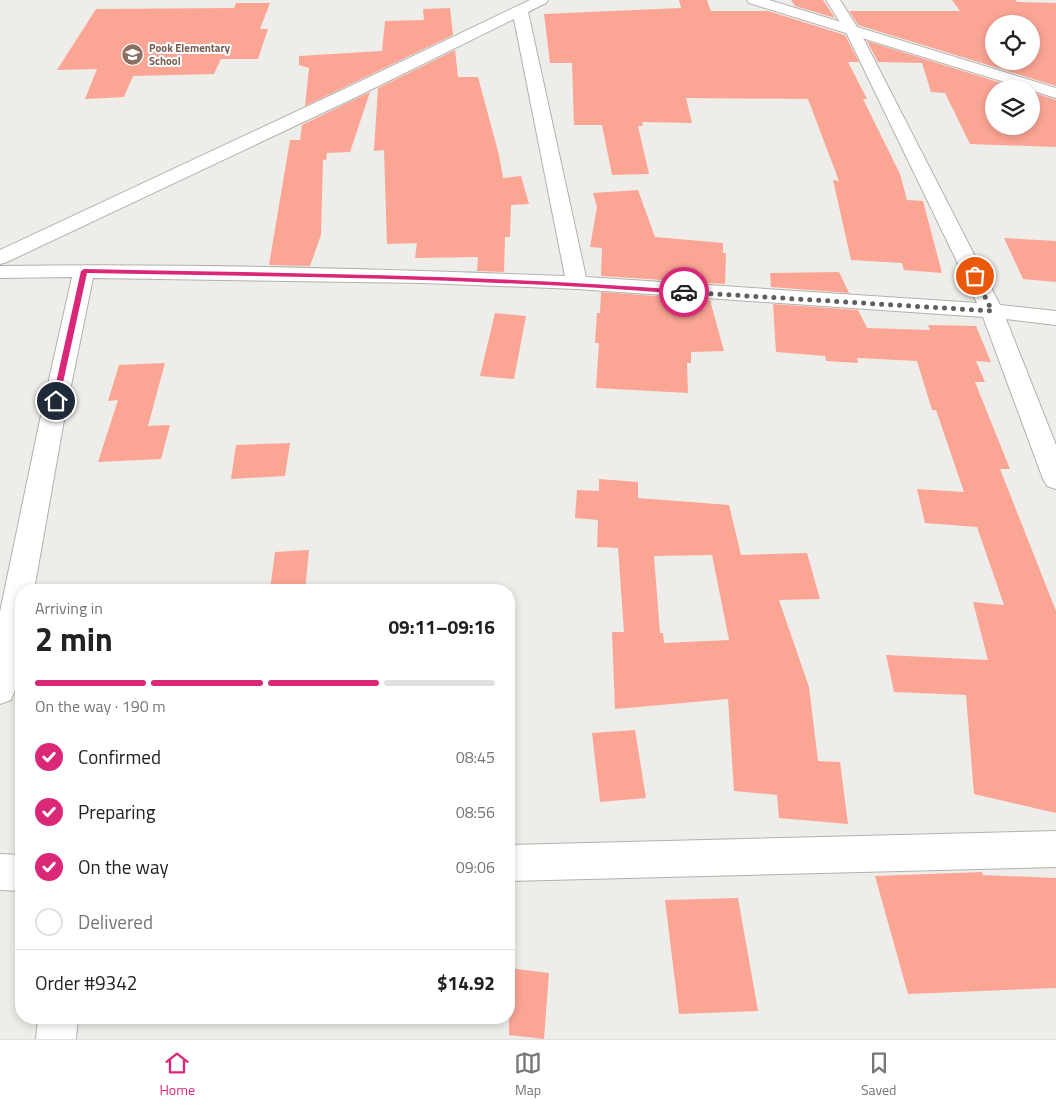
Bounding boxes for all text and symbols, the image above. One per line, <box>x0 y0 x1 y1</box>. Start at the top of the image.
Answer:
map controls <box>985 15 1040 135</box>
button: locate <box>985 15 1040 70</box>
place label: Pook Elementary School <box>149 40 231 69</box>
school or university icon: Pook Elementary School <box>121 42 145 66</box>
button: layers <box>985 80 1040 135</box>
pin <box>954 255 996 297</box>
icon: bag <box>961 262 989 290</box>
courier <box>659 267 709 317</box>
icon: car <box>670 278 698 306</box>
pin <box>35 380 77 422</box>
icon: home <box>42 387 70 415</box>
text: Arriving in <box>35 596 103 620</box>
text: 09:11–09:16 <box>388 612 495 641</box>
text: 2 min <box>35 615 113 663</box>
text: On the way · 190 m <box>35 694 166 718</box>
text: Confirmed <box>78 742 161 771</box>
icon: check <box>35 743 63 771</box>
text: 08:45 <box>456 745 495 769</box>
text: Preparing <box>78 797 155 826</box>
icon: check <box>35 798 63 826</box>
text: 08:56 <box>456 800 495 824</box>
text: On the way <box>78 852 169 881</box>
icon: check <box>35 853 63 881</box>
text: 09:06 <box>456 855 495 879</box>
text: Delivered <box>78 907 153 936</box>
text: Order #9342 <box>35 968 137 997</box>
text: $14.92 <box>437 968 495 997</box>
tab: Home <box>159 1049 195 1100</box>
tab: Map <box>514 1049 542 1100</box>
tab: Saved <box>861 1049 897 1100</box>

